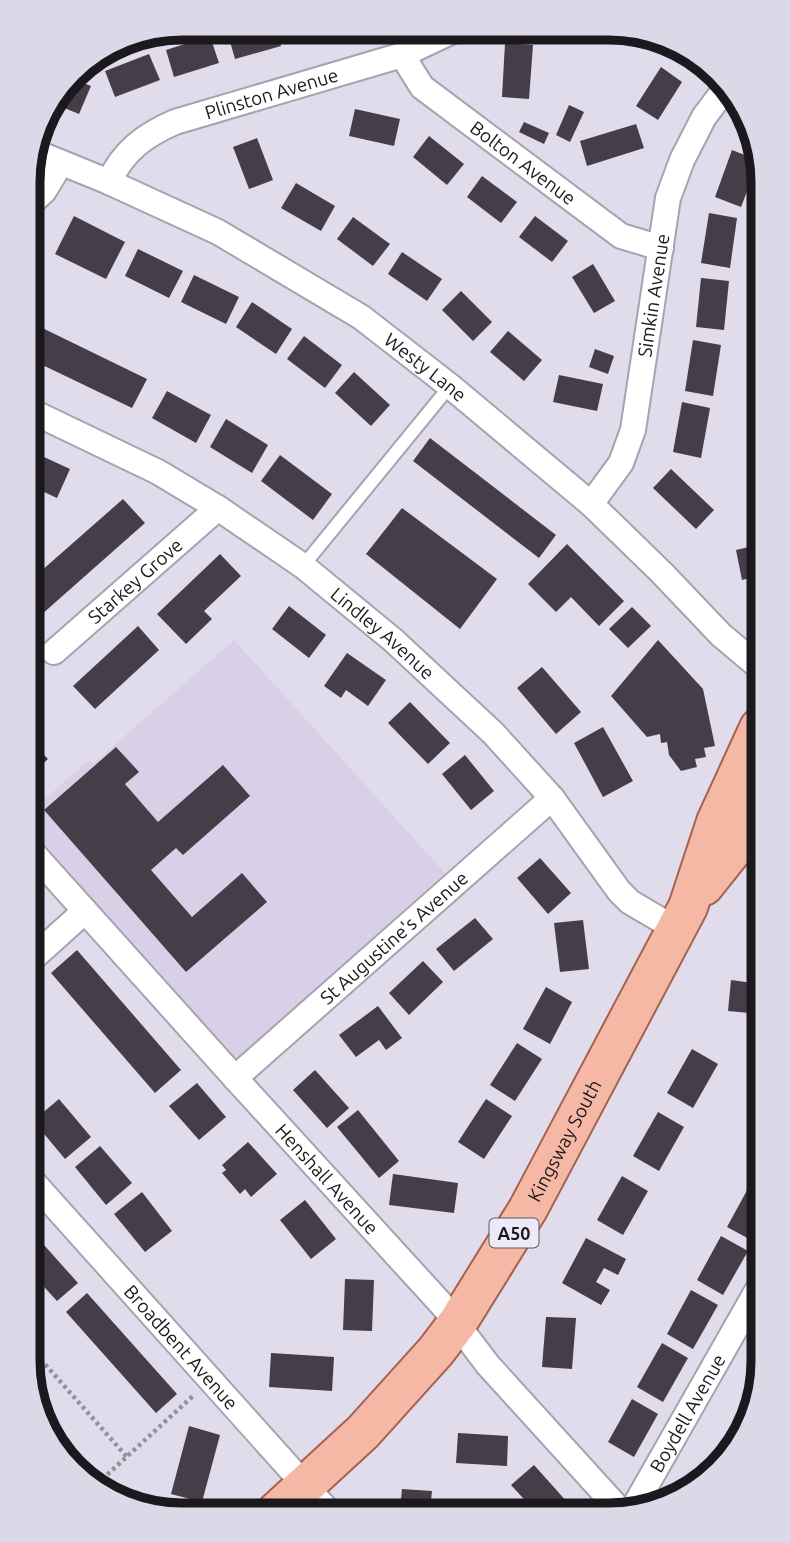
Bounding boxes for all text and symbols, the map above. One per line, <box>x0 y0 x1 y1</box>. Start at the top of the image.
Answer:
street label: Plinston Avenue <box>202 63 341 124</box>
street label: Bolton Avenue <box>466 116 580 209</box>
street label: Simkin Avenue <box>633 232 673 359</box>
street label: Westy Lane <box>380 328 471 406</box>
street label: Starkey Grove <box>83 533 187 628</box>
street label: Lindley Avenue <box>327 583 439 684</box>
street label: St Augustine's Avenue <box>316 867 472 1009</box>
street label: Kingsway South <box>523 1076 606 1205</box>
street label: Henshall Avenue <box>271 1119 383 1239</box>
road number: A50 <box>490 1218 538 1248</box>
street label: Broadbent Avenue <box>120 1280 243 1414</box>
street label: Boydell Avenue <box>645 1350 730 1476</box>

